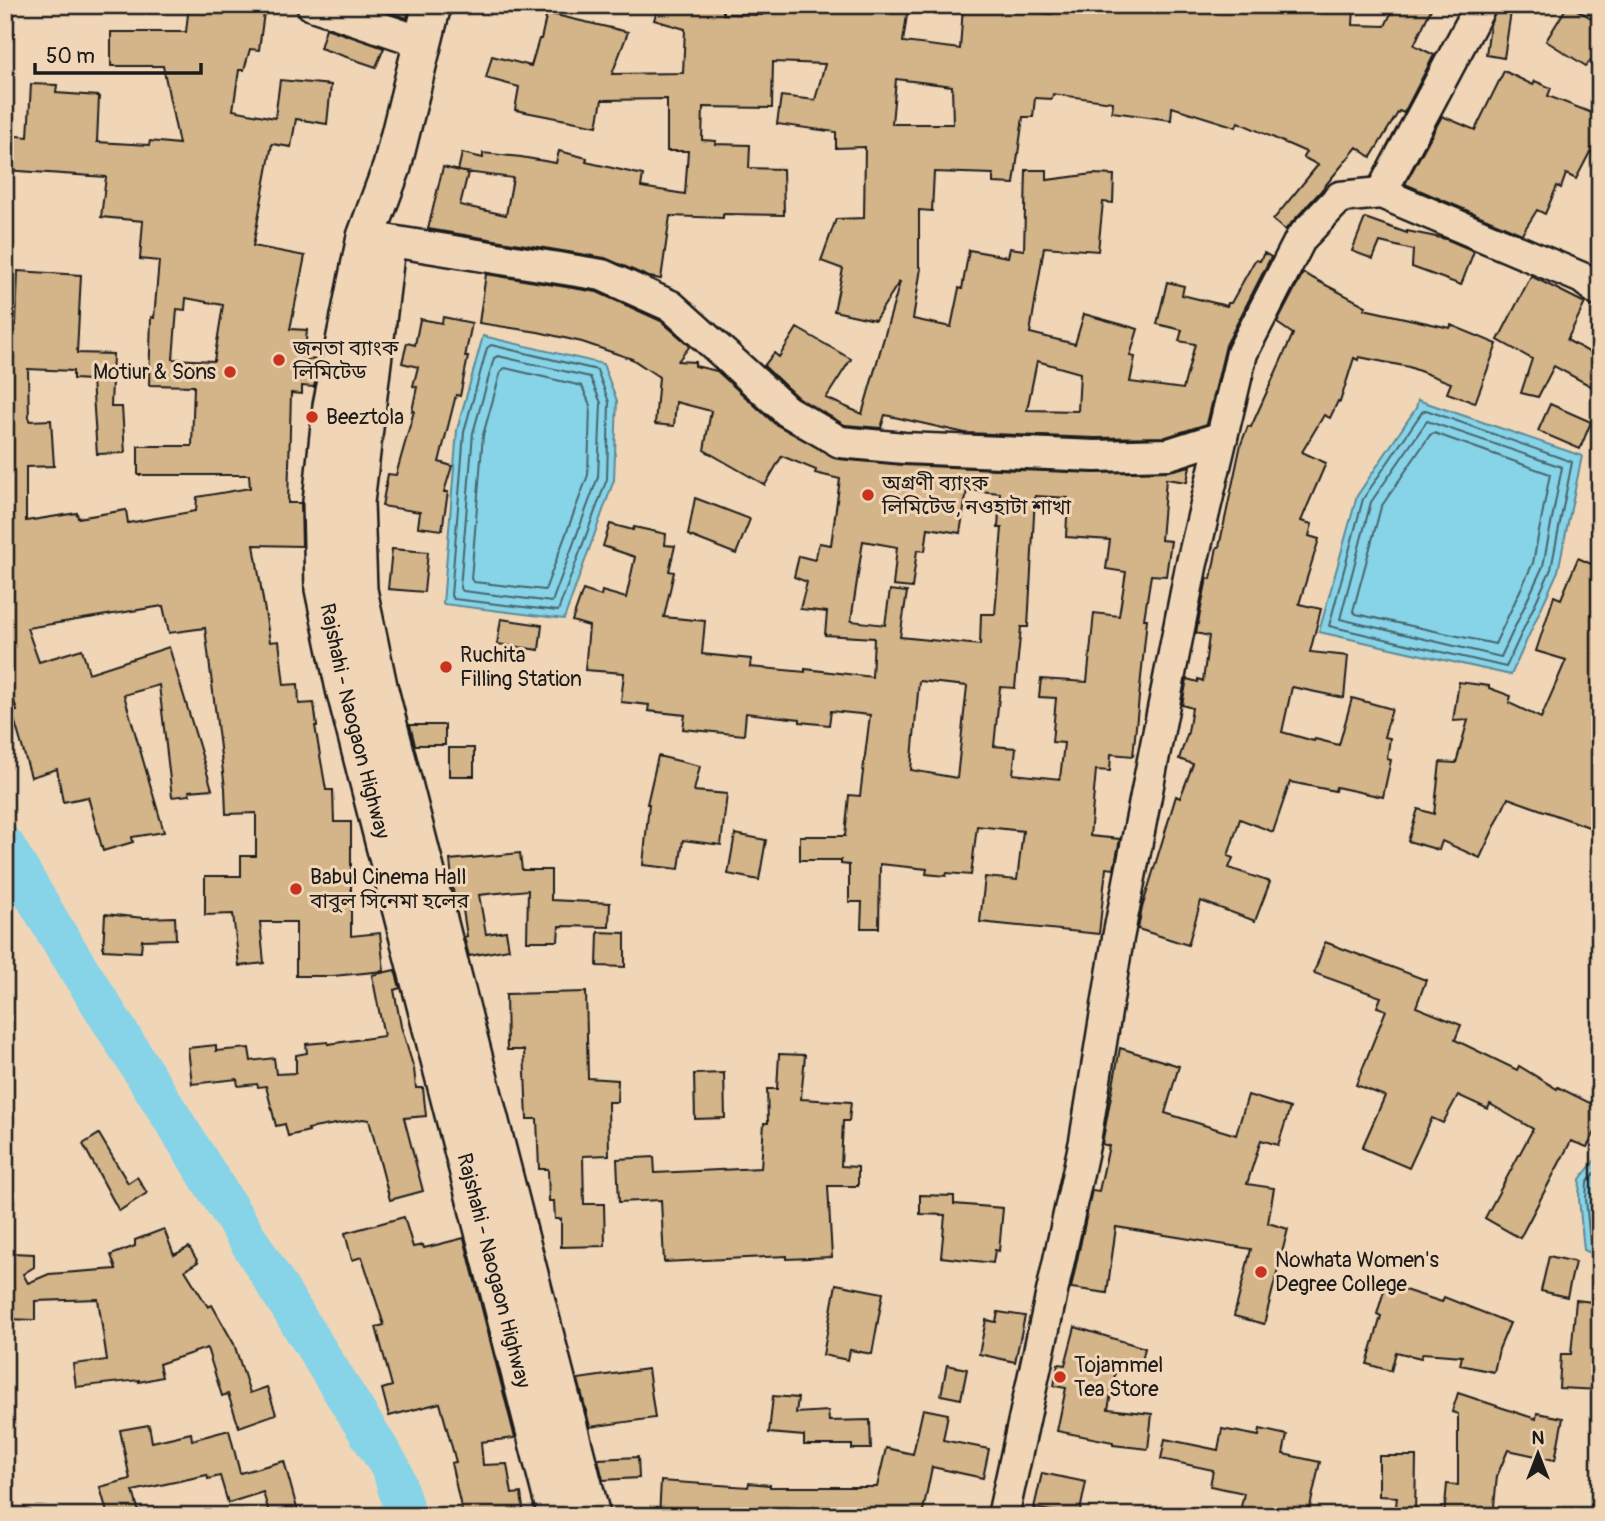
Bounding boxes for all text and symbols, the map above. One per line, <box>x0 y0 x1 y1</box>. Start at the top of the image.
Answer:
scale bar <box>35 32 201 76</box>
text: 50 m <box>46 43 95 70</box>
place label: জনতা ব্যাংক লিমিটেড <box>292 335 400 386</box>
marker: জনতা ব্যাংক লিমিটেড <box>271 352 287 368</box>
place label: Motiur & Sons <box>93 359 217 386</box>
marker: Motiur & Sons <box>222 364 238 380</box>
place label: Beeztola <box>326 404 404 431</box>
marker: Beeztola <box>304 409 320 425</box>
place label: অগ্রণী ব্যাংক লিমিটেড, নওহাটা শাখা <box>881 470 1072 521</box>
marker: অগ্রণী ব্যাংক লিমিটেড, নওহাটা শাখা <box>860 487 876 503</box>
street label: Rajshahi - Naogaon Highway <box>314 601 396 842</box>
place label: Ruchita Filling Station <box>460 642 582 693</box>
marker: Ruchita Filling Station <box>438 659 454 675</box>
place label: Babul Cinema Hall বাবুল সিনেমা হলের <box>309 864 470 915</box>
marker: Babul Cinema Hall বাবুল সিনেমা হলের <box>288 881 304 897</box>
street label: Rajshahi - Naogaon Highway <box>451 1150 537 1391</box>
place label: Nowhata Women's Degree College <box>1275 1247 1439 1298</box>
marker: Nowhata Women's Degree College <box>1253 1264 1269 1280</box>
place label: Tojammel Tea Store <box>1074 1352 1163 1403</box>
marker: Tojammel Tea Store <box>1052 1369 1068 1385</box>
north arrow <box>1504 1420 1574 1490</box>
text: N <box>1532 1426 1545 1450</box>

